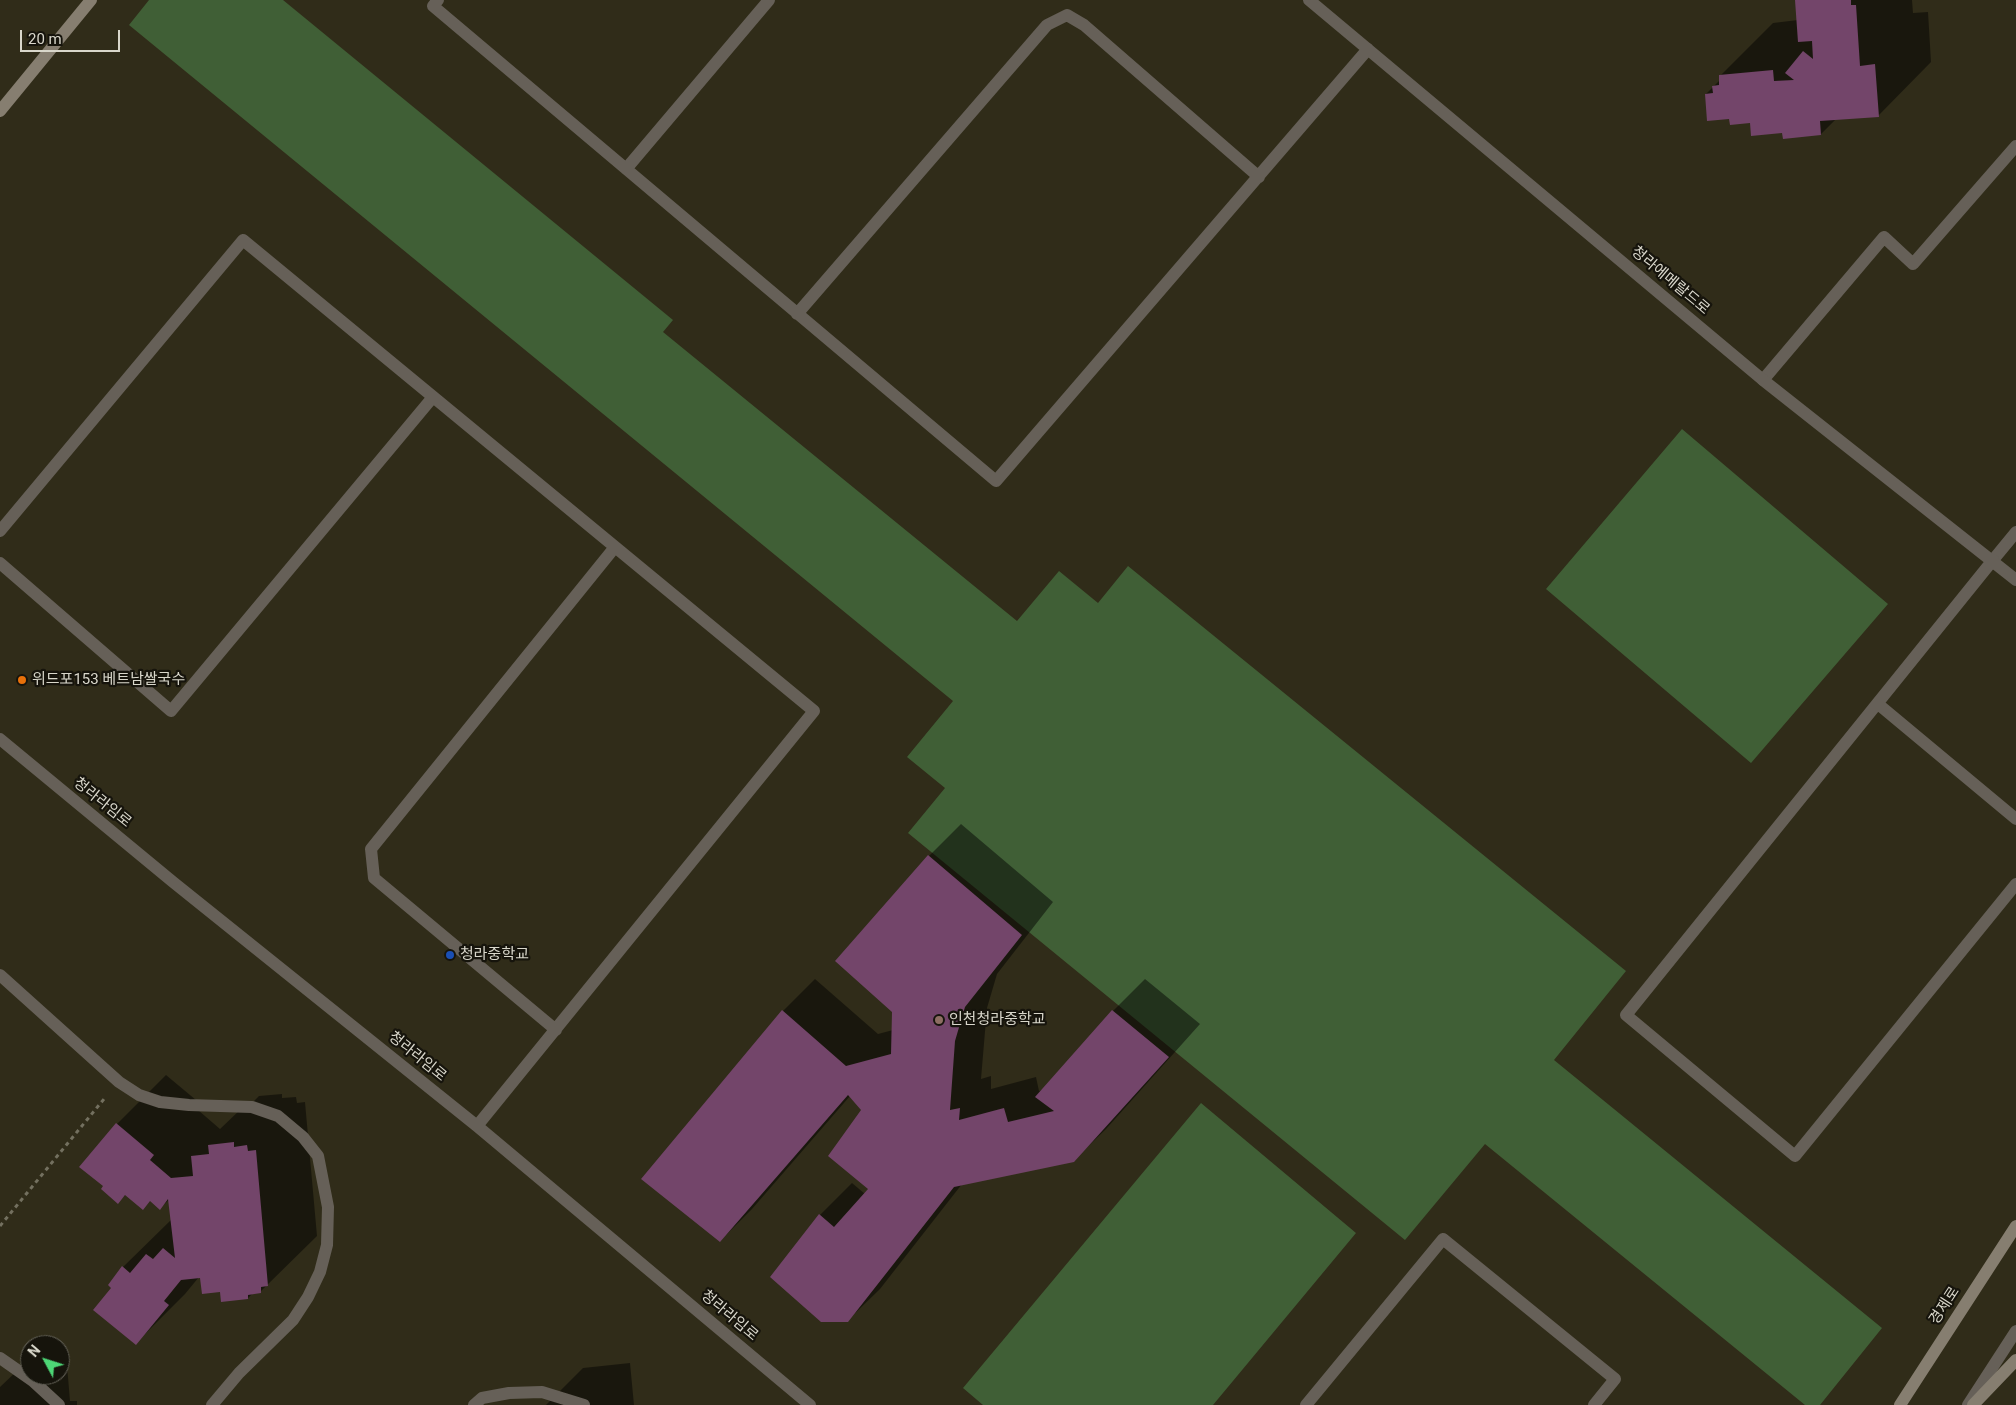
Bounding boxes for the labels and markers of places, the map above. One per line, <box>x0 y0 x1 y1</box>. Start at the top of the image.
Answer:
place label: 위드포153 베트남쌀국수 <box>32 671 185 689</box>
marker: 위드포153 베트남쌀국수 <box>16 674 28 686</box>
place label: 청라중학교 <box>460 946 529 964</box>
marker: 청라중학교 <box>444 949 456 961</box>
place label: 인천청라중학교 <box>949 1011 1046 1029</box>
marker: 인천청라중학교 <box>933 1014 945 1026</box>

